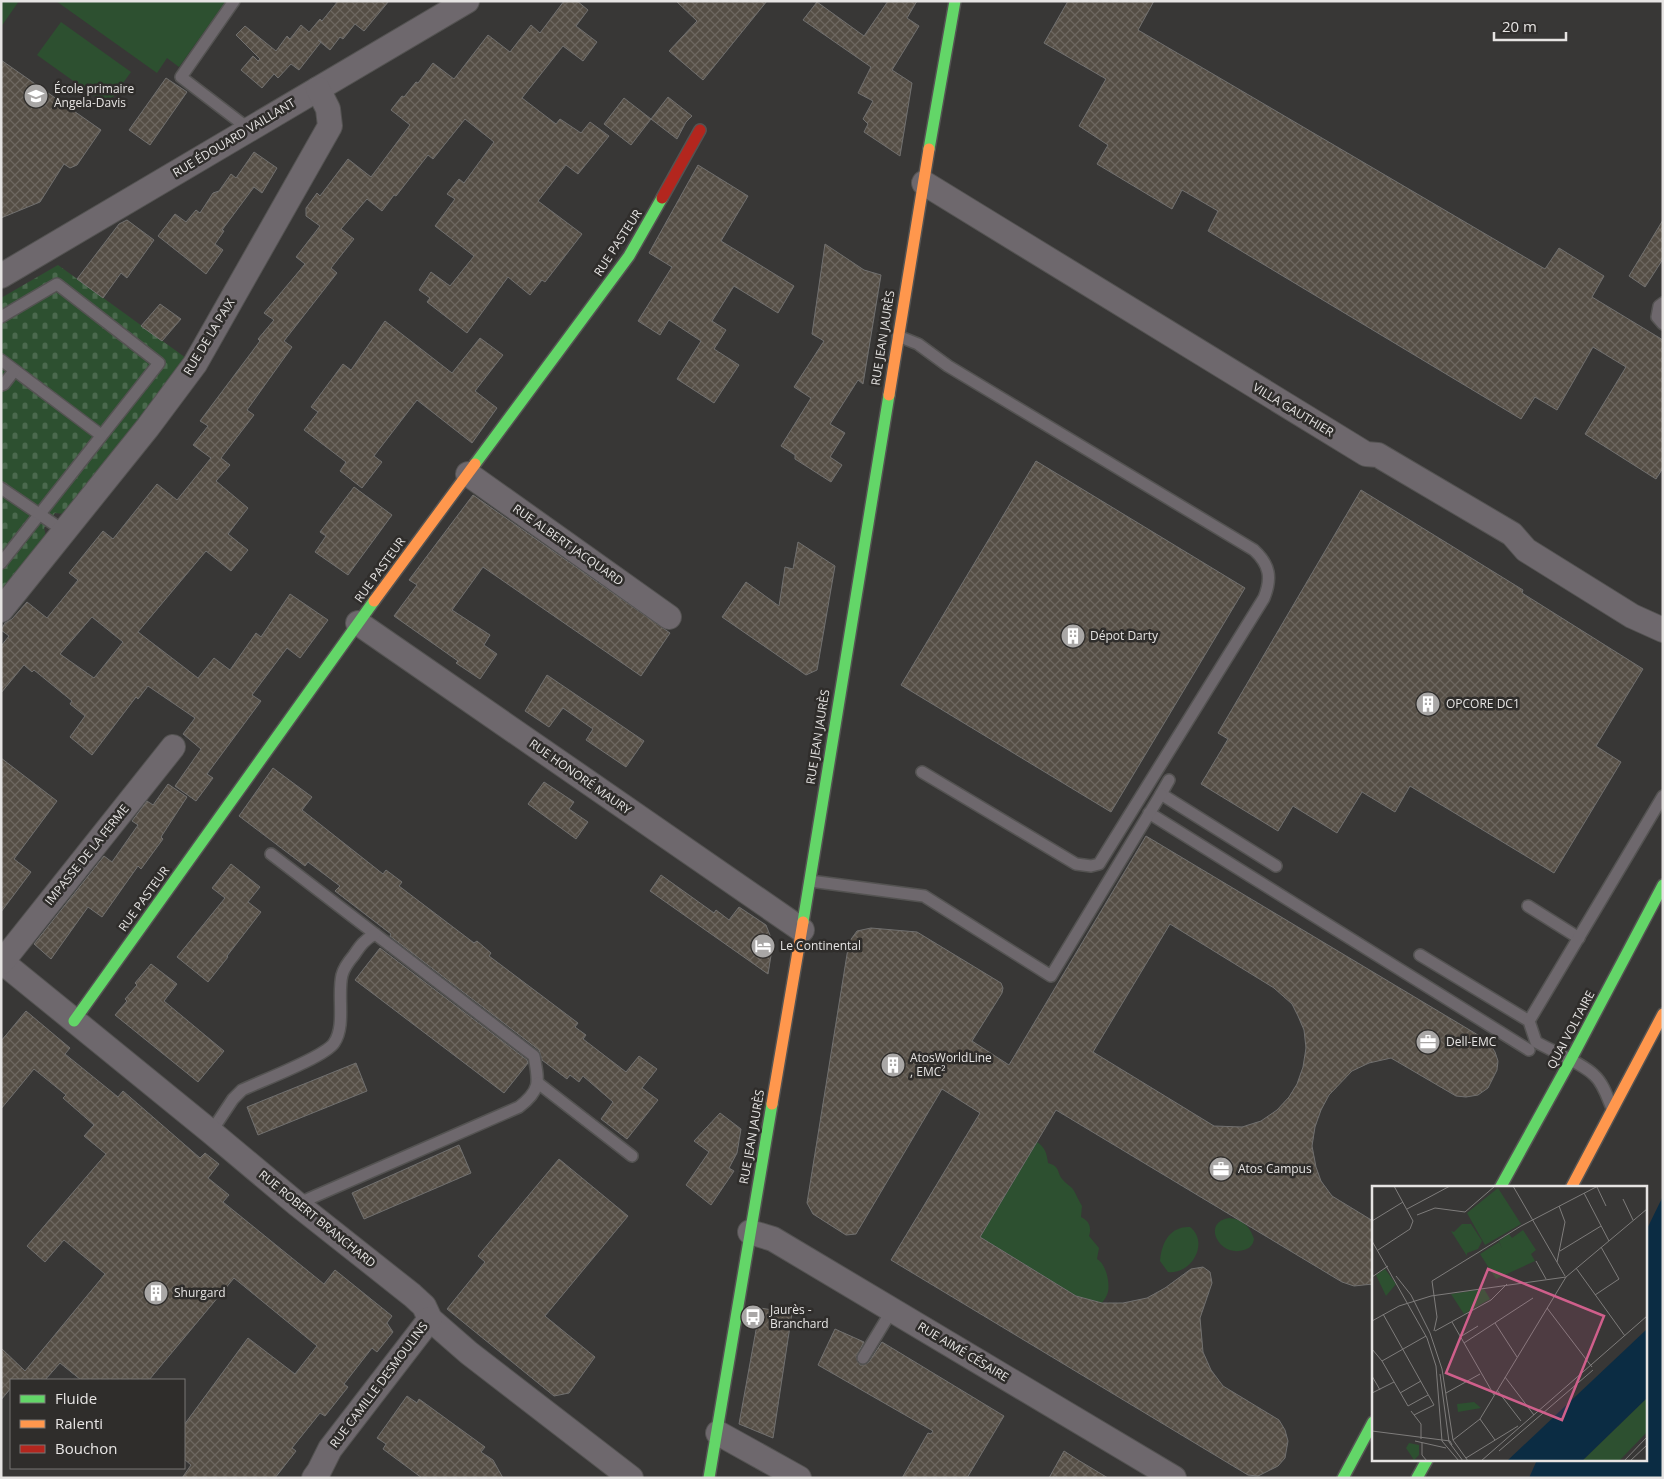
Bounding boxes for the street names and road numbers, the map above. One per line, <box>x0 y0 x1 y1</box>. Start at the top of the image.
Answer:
street label: RUE ÉDOUARD VAILLANT <box>169 94 298 181</box>
street label: RUE PASTEUR <box>590 205 646 280</box>
street label: RUE JEAN JAURÈS <box>867 289 898 387</box>
street label: RUE DE LA PAIX <box>179 295 238 378</box>
street label: VILLA GAUTHIER <box>1250 379 1337 441</box>
street label: RUE ALBERT JACQUARD <box>510 500 627 589</box>
street label: RUE PASTEUR <box>350 533 409 606</box>
street label: RUE JEAN JAURÈS <box>802 688 833 786</box>
street label: RUE HONORÉ MAURY <box>526 735 635 818</box>
street label: IMPASSE DE LA FERME <box>41 801 133 909</box>
street label: RUE PASTEUR <box>114 862 173 935</box>
street label: QUAI VOLTAIRE <box>1543 988 1598 1072</box>
street label: RUE JEAN JAURÈS <box>735 1088 768 1186</box>
street label: RUE ROBERT BRANCHARD <box>255 1166 379 1271</box>
street label: RUE CAMILLE DESMOULINS <box>326 1318 432 1451</box>
street label: RUE AIMÉ CÉSAIRE <box>915 1318 1012 1385</box>

